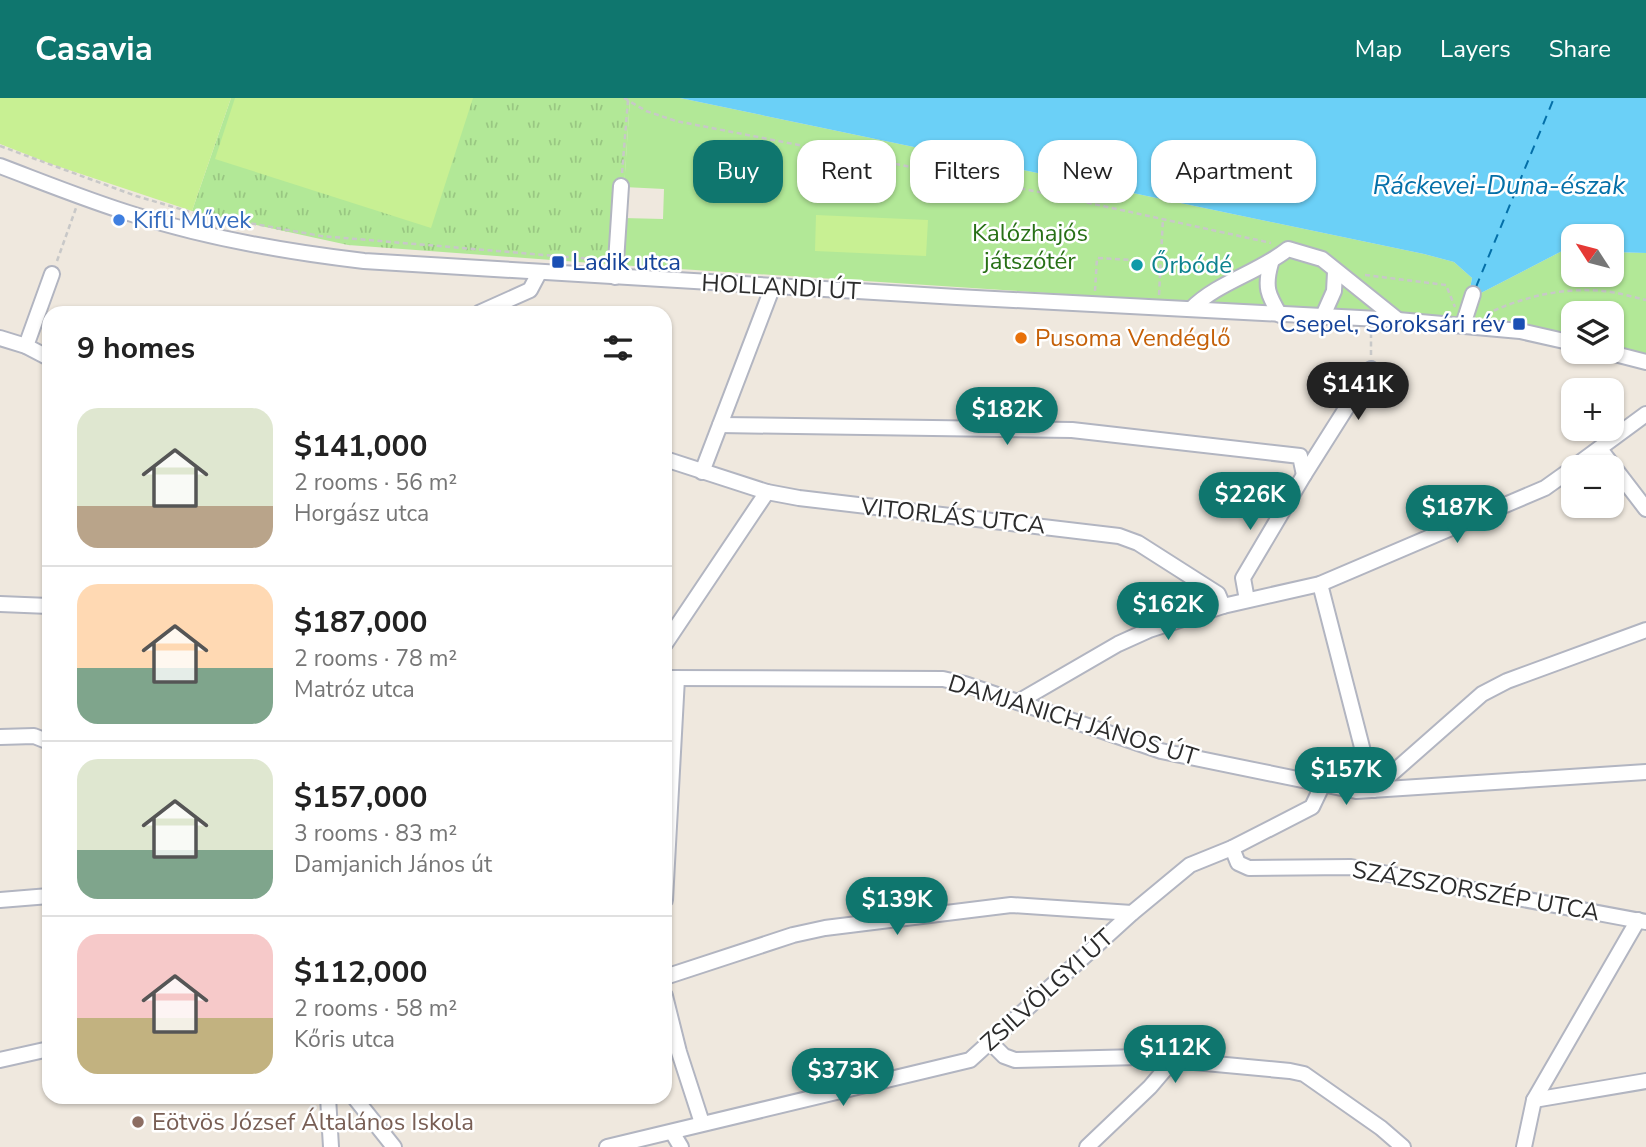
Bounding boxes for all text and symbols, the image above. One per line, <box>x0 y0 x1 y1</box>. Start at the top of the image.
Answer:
text: Casavia <box>35 27 153 72</box>
text: Map <box>1355 33 1402 65</box>
text: Layers <box>1440 33 1511 65</box>
text: Share <box>1549 33 1611 65</box>
chip: Buy <box>693 140 783 203</box>
chip: Rent <box>797 140 896 203</box>
chip: Filters <box>910 140 1024 203</box>
chip: New <box>1038 140 1137 203</box>
chip: Apartment <box>1151 140 1316 203</box>
water label: Ráckevei-Duna-észak <box>1373 168 1626 203</box>
place label: Kifli Művek <box>133 204 252 236</box>
marker: Kifli Művek <box>111 212 127 228</box>
park label: Kalózhajós játszótér <box>972 217 1088 277</box>
north arrow <box>1561 224 1624 287</box>
map controls <box>1561 224 1624 518</box>
place label: Ladik utca <box>572 246 681 278</box>
place label: Őrbódé <box>1151 249 1232 281</box>
marker: Ladik utca <box>550 254 566 270</box>
marker: Őrbódé <box>1129 257 1145 273</box>
street label: HOLLANDI ÚT <box>700 267 862 307</box>
button: layers <box>1561 301 1624 364</box>
place label: Csepel, Soroksári rév <box>1279 308 1506 340</box>
marker: Csepel, Soroksári rév <box>1511 316 1527 332</box>
place label: Pusoma Vendéglő <box>1035 322 1231 354</box>
text: 9 homes <box>77 328 195 369</box>
icon: filters <box>599 329 637 367</box>
marker: Pusoma Vendéglő <box>1013 330 1029 346</box>
pin: $141K <box>1309 362 1407 422</box>
text: $141K <box>1323 369 1393 400</box>
button: + <box>1561 378 1624 441</box>
pin: $182K <box>958 388 1056 447</box>
text: $182K <box>972 394 1042 425</box>
text: $141,000 <box>294 426 427 467</box>
icon: home <box>133 436 217 520</box>
button: − <box>1561 455 1624 518</box>
text: 2 rooms · 56 m² <box>294 467 457 498</box>
pin: $226K <box>1201 472 1299 532</box>
text: $226K <box>1215 479 1285 510</box>
pin: $187K <box>1408 486 1506 545</box>
street label: VITORLÁS UTCA <box>858 490 1047 542</box>
text: $187K <box>1422 492 1492 523</box>
text: Horgász utca <box>294 498 429 529</box>
pin: $162K <box>1119 582 1217 642</box>
text: $162K <box>1133 589 1203 620</box>
text: $187,000 <box>294 602 427 643</box>
icon: home <box>133 612 217 696</box>
text: 2 rooms · 78 m² <box>294 643 457 674</box>
street label: DAMJANICH JÁNOS ÚT <box>944 667 1202 773</box>
text: Matróz utca <box>294 674 415 705</box>
pin: $157K <box>1297 748 1395 807</box>
text: $157K <box>1311 754 1381 785</box>
text: $157,000 <box>294 777 427 818</box>
icon: home <box>133 787 217 871</box>
text: 3 rooms · 83 m² <box>294 818 457 849</box>
text: Damjanich János út <box>294 849 492 880</box>
street label: SZÁZSZORSZÉP UTCA <box>1350 853 1603 929</box>
pin: $139K <box>848 878 946 937</box>
text: $139K <box>862 884 932 915</box>
street label: ZSILVÖLGYI ÚT <box>974 921 1121 1058</box>
text: $112,000 <box>294 952 427 993</box>
icon: home <box>133 962 217 1046</box>
text: 2 rooms · 58 m² <box>294 993 457 1024</box>
text: Kőris utca <box>294 1024 395 1055</box>
pin: $112K <box>1126 1026 1224 1085</box>
text: $112K <box>1140 1032 1210 1063</box>
pin: $373K <box>794 1048 892 1108</box>
text: $373K <box>808 1055 878 1086</box>
place label: Eötvös József Általános Iskola <box>152 1106 474 1138</box>
marker: Eötvös József Általános Iskola <box>130 1114 146 1130</box>

